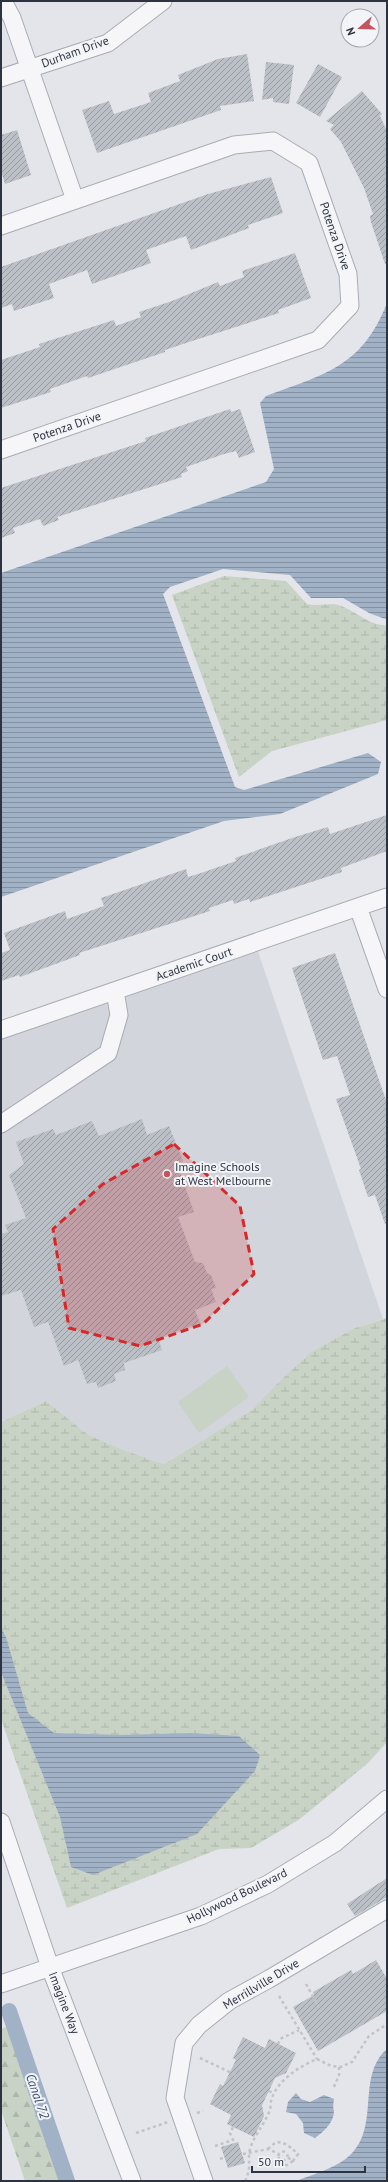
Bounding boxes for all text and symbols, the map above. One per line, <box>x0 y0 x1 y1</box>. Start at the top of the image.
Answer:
north arrow <box>340 8 380 48</box>
text: N <box>343 26 358 37</box>
street label: Durham Drive <box>39 32 111 71</box>
street label: Potenza Drive <box>317 200 354 272</box>
street label: Potenza Drive <box>31 408 103 445</box>
street label: Academic Court <box>154 943 234 984</box>
place label: Imagine Schools at West Melbourne <box>175 1159 271 1188</box>
marker: Imagine Schools at West Melbourne <box>162 1169 172 1179</box>
street label: Hollywood Boulevard <box>184 1865 289 1926</box>
street label: Merrillville Drive <box>220 1955 302 2012</box>
street label: Imagine Way <box>46 1970 83 2036</box>
water label: Canal 72 <box>22 2071 53 2121</box>
scale bar <box>252 2148 365 2174</box>
text: 50 m <box>258 2154 284 2169</box>

